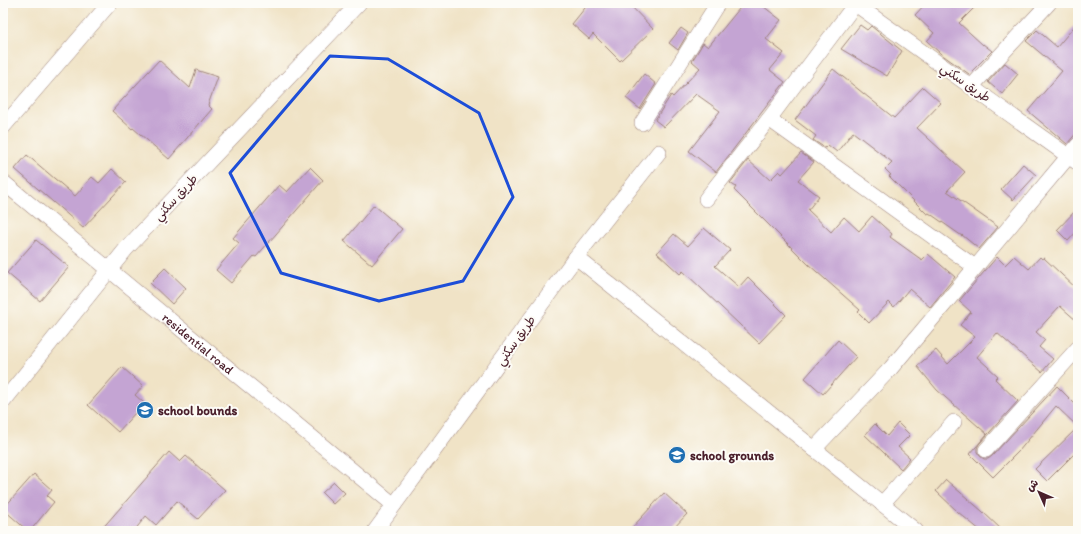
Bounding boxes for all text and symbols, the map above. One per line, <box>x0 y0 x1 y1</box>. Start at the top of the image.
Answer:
street label: طريق سكني <box>935 60 994 108</box>
street label: طريق سكني <box>150 171 204 226</box>
street label: residential road <box>159 310 236 377</box>
street label: طريق سكني <box>492 312 542 370</box>
school or university icon: school bounds <box>135 400 155 420</box>
place label: school bounds <box>158 403 238 418</box>
school or university icon: school grounds <box>667 445 687 465</box>
place label: school grounds <box>690 448 774 464</box>
north arrow <box>1019 472 1059 512</box>
text: ش <box>1023 476 1041 494</box>

